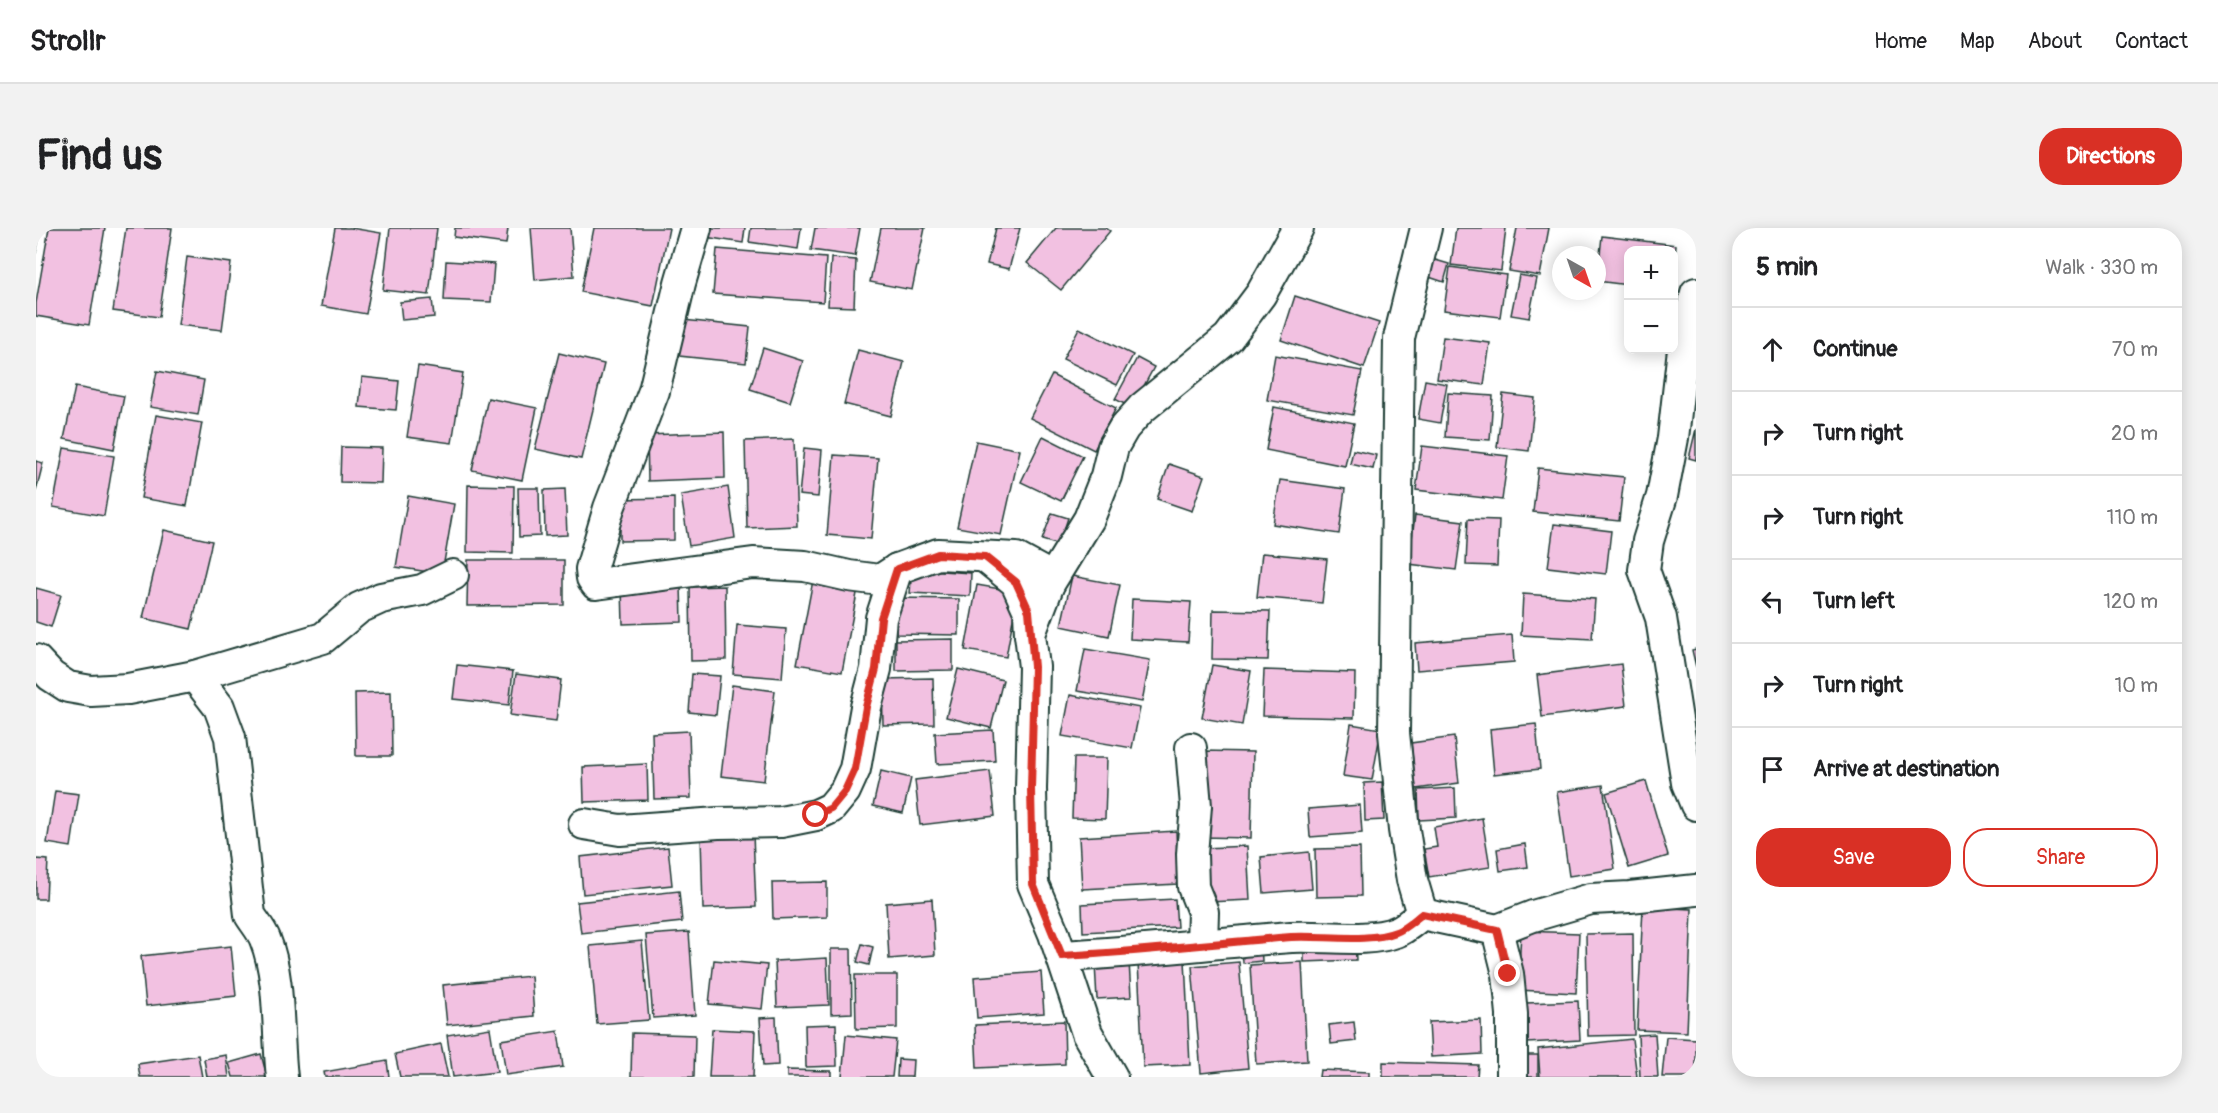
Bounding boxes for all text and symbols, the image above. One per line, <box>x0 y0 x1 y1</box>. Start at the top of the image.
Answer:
text: Strollr <box>30 24 105 59</box>
text: Home <box>1874 28 1927 55</box>
text: Map <box>1960 28 1995 55</box>
text: About <box>2028 28 2082 55</box>
text: Contact <box>2115 28 2188 55</box>
button: Directions <box>2039 128 2182 185</box>
text: Find us <box>36 130 162 182</box>
north arrow <box>1552 246 1606 300</box>
map controls <box>1624 246 1678 354</box>
button: + <box>1624 246 1678 300</box>
text: 5 min <box>1756 251 1818 283</box>
text: Walk · 330 m <box>2045 255 2158 280</box>
button: − <box>1624 300 1678 354</box>
icon: ahead <box>1756 333 1789 366</box>
text: Continue <box>1813 335 1897 363</box>
text: 70 m <box>2112 337 2158 362</box>
icon: right <box>1756 417 1789 450</box>
text: Turn right <box>1813 419 1903 447</box>
text: 20 m <box>2111 421 2158 446</box>
icon: right <box>1756 501 1789 534</box>
text: Turn right <box>1813 503 1903 531</box>
text: 110 m <box>2107 505 2158 530</box>
icon: left <box>1756 585 1789 618</box>
text: Turn left <box>1813 587 1895 615</box>
text: 120 m <box>2103 589 2158 614</box>
icon: right <box>1756 669 1789 702</box>
text: Turn right <box>1813 671 1903 699</box>
text: 10 m <box>2114 673 2158 698</box>
icon: arrive <box>1756 753 1789 786</box>
text: Arrive at destination <box>1813 755 1999 783</box>
route start <box>802 801 828 827</box>
button: Save <box>1756 828 1951 887</box>
button: Share <box>1963 828 2158 887</box>
route end <box>1494 960 1520 986</box>

